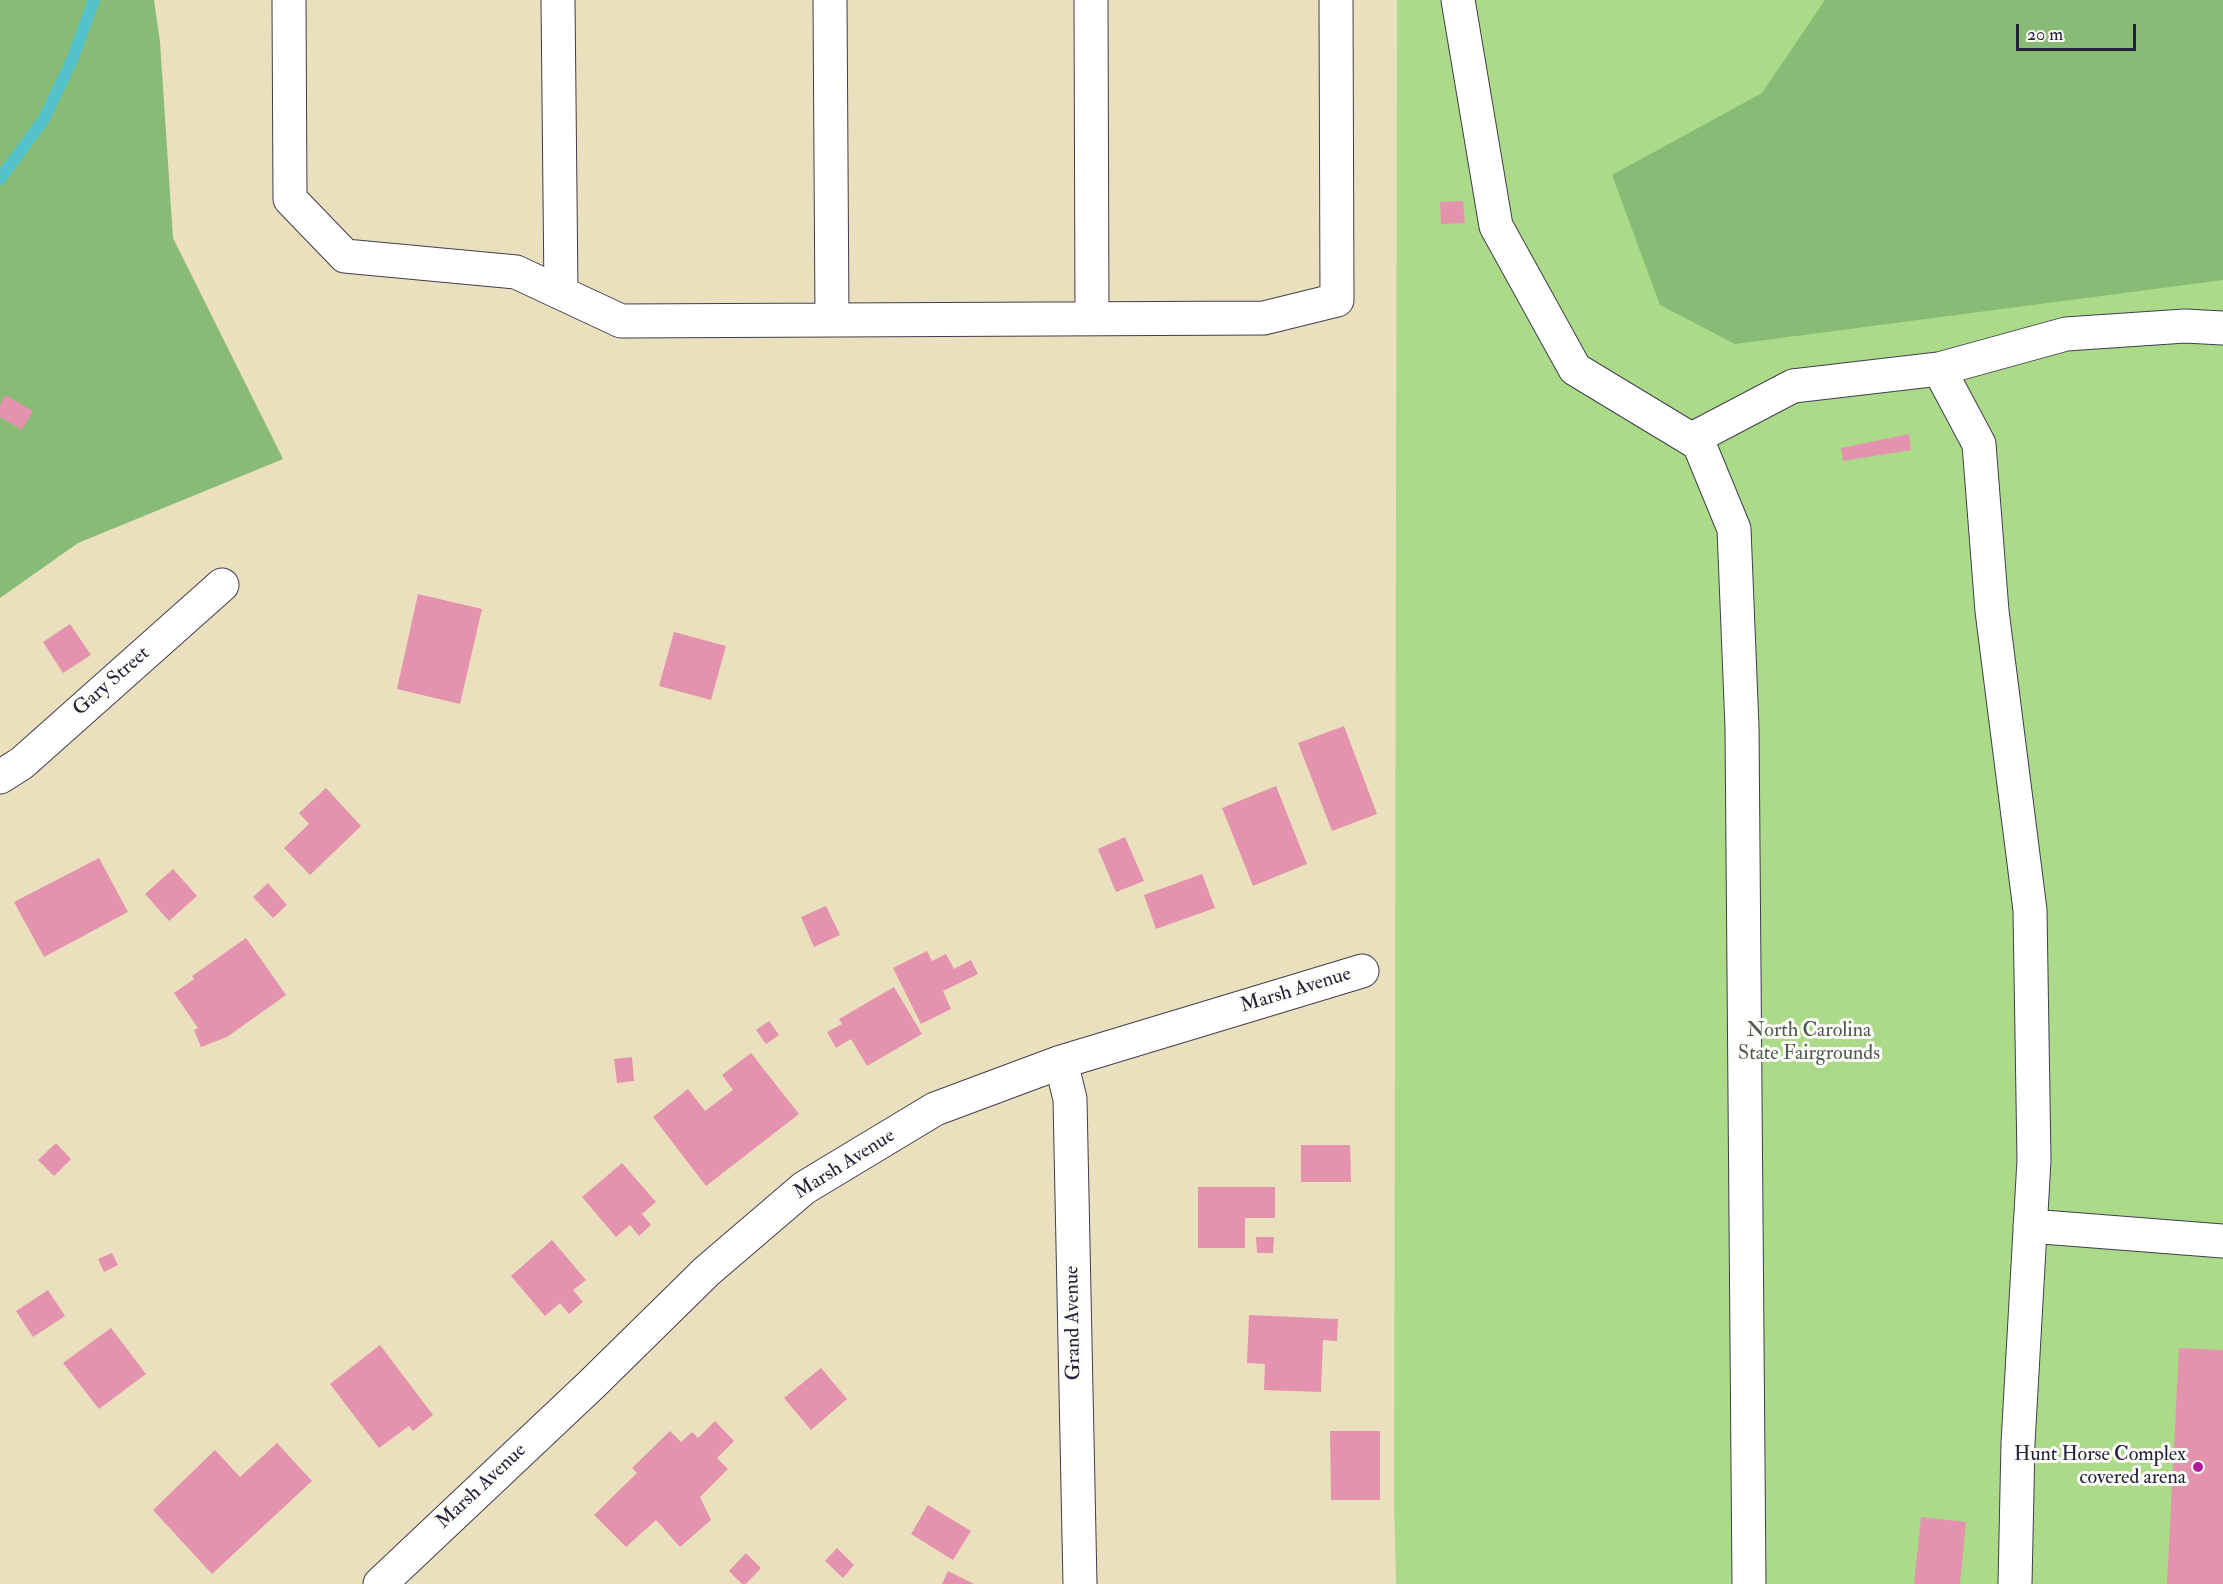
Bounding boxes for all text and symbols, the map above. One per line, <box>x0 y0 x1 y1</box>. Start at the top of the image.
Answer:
scale bar <box>2019 12 2139 50</box>
text: 20 m <box>2027 23 2063 46</box>
street label: Gary Street <box>69 642 155 722</box>
street label: Marsh Avenue <box>1238 963 1354 1019</box>
park label: North Carolina State Fairgrounds <box>1738 1020 1880 1067</box>
street label: Marsh Avenue <box>790 1125 900 1205</box>
street label: Grand Avenue <box>1061 1265 1087 1381</box>
street label: Marsh Avenue <box>432 1439 532 1535</box>
place label: Hunt Horse Complex covered arena <box>2014 1444 2186 1491</box>
marker: Hunt Horse Complex covered arena <box>2191 1460 2205 1474</box>

